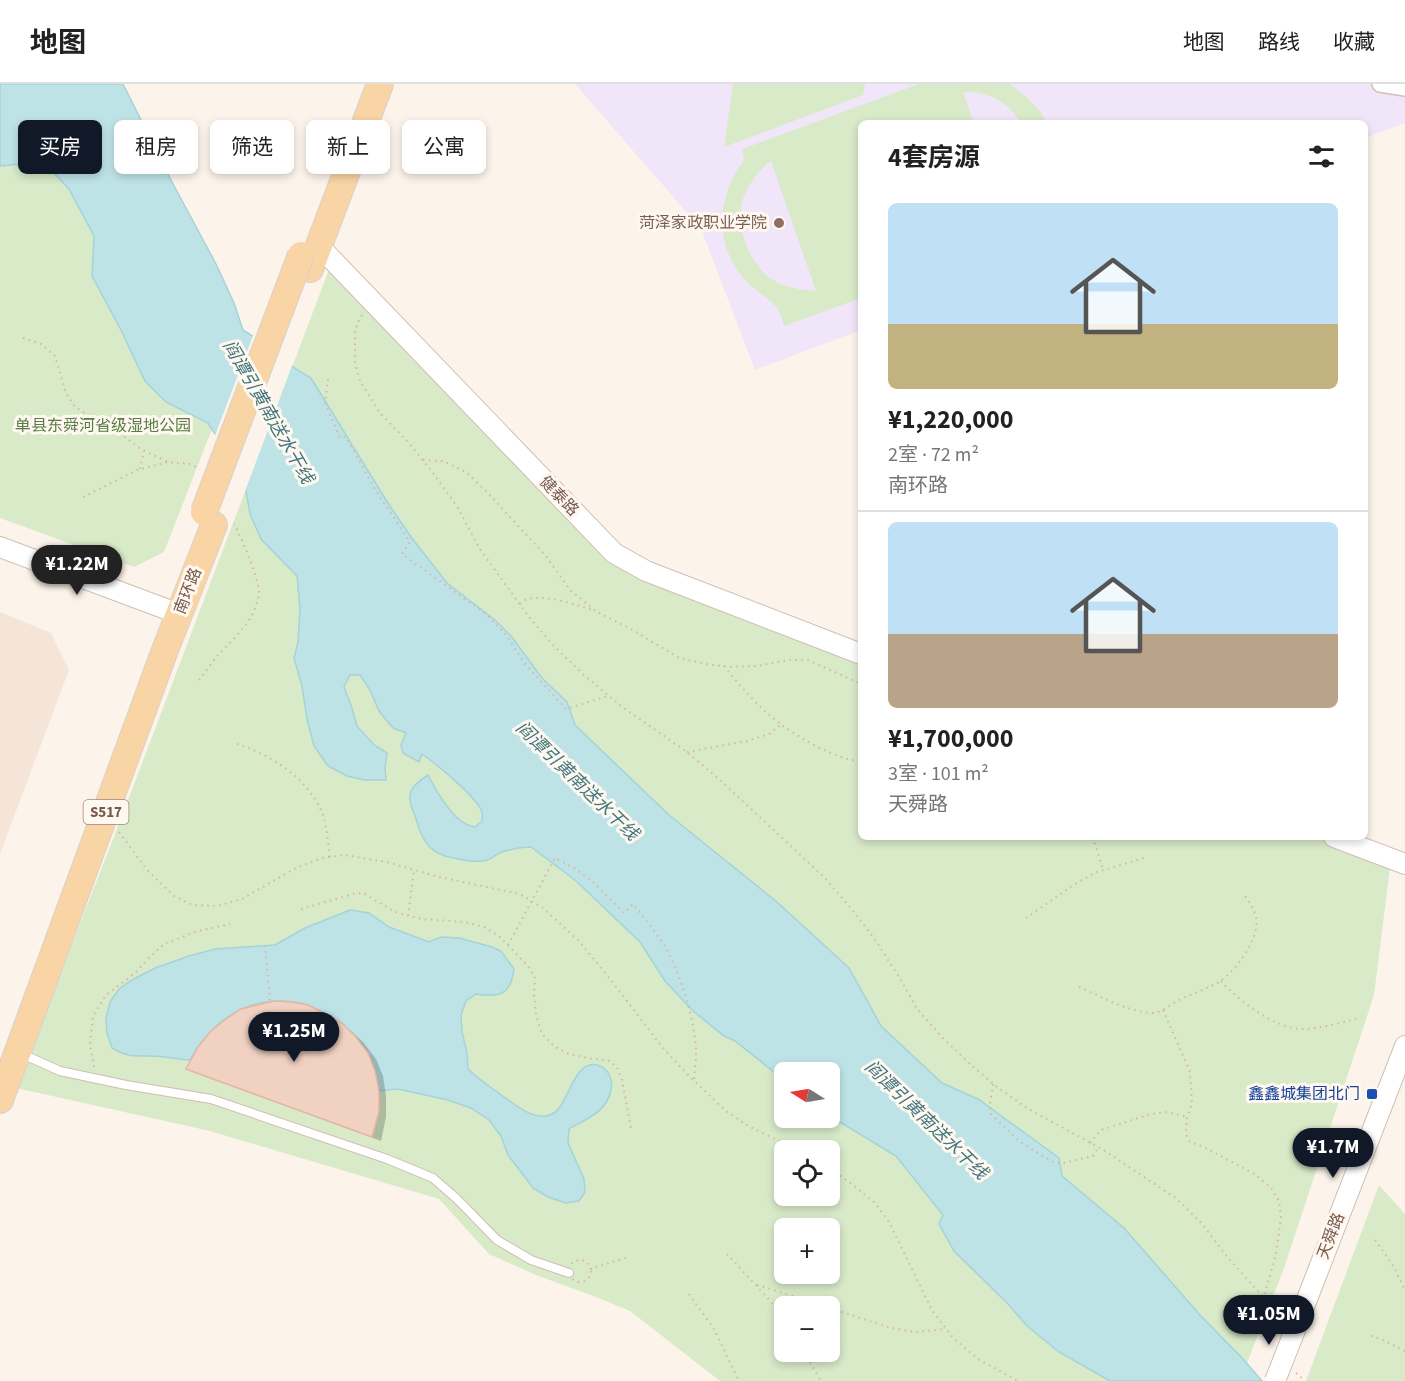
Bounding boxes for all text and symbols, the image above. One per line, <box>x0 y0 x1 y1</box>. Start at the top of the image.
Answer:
text: 地图 <box>30 23 86 63</box>
text: 地图 <box>1183 27 1225 57</box>
text: 路线 <box>1258 27 1300 57</box>
text: 收藏 <box>1333 27 1375 57</box>
chip: 买房 <box>18 120 102 174</box>
chip: 租房 <box>114 120 198 174</box>
chip: 筛选 <box>210 120 294 174</box>
chip: 新上 <box>306 120 390 174</box>
chip: 公寓 <box>402 120 486 174</box>
text: 4套房源 <box>888 139 980 176</box>
icon: filters <box>1305 140 1338 173</box>
place label: 菏泽家政职业学院 <box>639 212 767 234</box>
marker: 菏泽家政职业学院 <box>772 216 786 230</box>
icon: home <box>1059 242 1167 350</box>
water label: 阎谭引黄南送水干线 <box>217 336 320 490</box>
text: ¥1,220,000 <box>888 401 1013 438</box>
park label: 单县东舜河省级湿地公园 <box>15 415 191 437</box>
text: 2室 · 72 m² <box>888 441 979 469</box>
street label: 健泰路 <box>534 471 584 521</box>
text: 南环路 <box>888 472 948 500</box>
pin: ¥1.22M <box>28 545 126 596</box>
text: ¥1.22M <box>45 550 109 578</box>
icon: home <box>1059 561 1167 669</box>
street label: 南环路 <box>169 565 207 617</box>
water label: 阎谭引黄南送水干线 <box>510 716 645 848</box>
text: ¥1,700,000 <box>888 720 1013 757</box>
text: 3室 · 101 m² <box>888 760 989 788</box>
text: 天舜路 <box>888 791 948 819</box>
road number: S517 <box>84 800 128 824</box>
pin: ¥1.25M <box>245 1012 343 1063</box>
text: ¥1.25M <box>262 1017 326 1045</box>
water label: 阎谭引黄南送水干线 <box>859 1055 994 1187</box>
north arrow <box>774 1062 840 1128</box>
map controls <box>774 1062 840 1362</box>
place label: 鑫鑫城集团北门 <box>1248 1083 1360 1105</box>
marker: 鑫鑫城集团北门 <box>1365 1087 1379 1101</box>
pin: ¥1.7M <box>1291 1128 1375 1179</box>
text: ¥1.7M <box>1307 1133 1359 1161</box>
button: locate <box>774 1140 840 1206</box>
street label: 天舜路 <box>1312 1210 1350 1262</box>
button: + <box>774 1218 840 1284</box>
pin: ¥1.05M <box>1220 1295 1318 1346</box>
button: − <box>774 1296 840 1362</box>
text: ¥1.05M <box>1237 1300 1301 1328</box>

